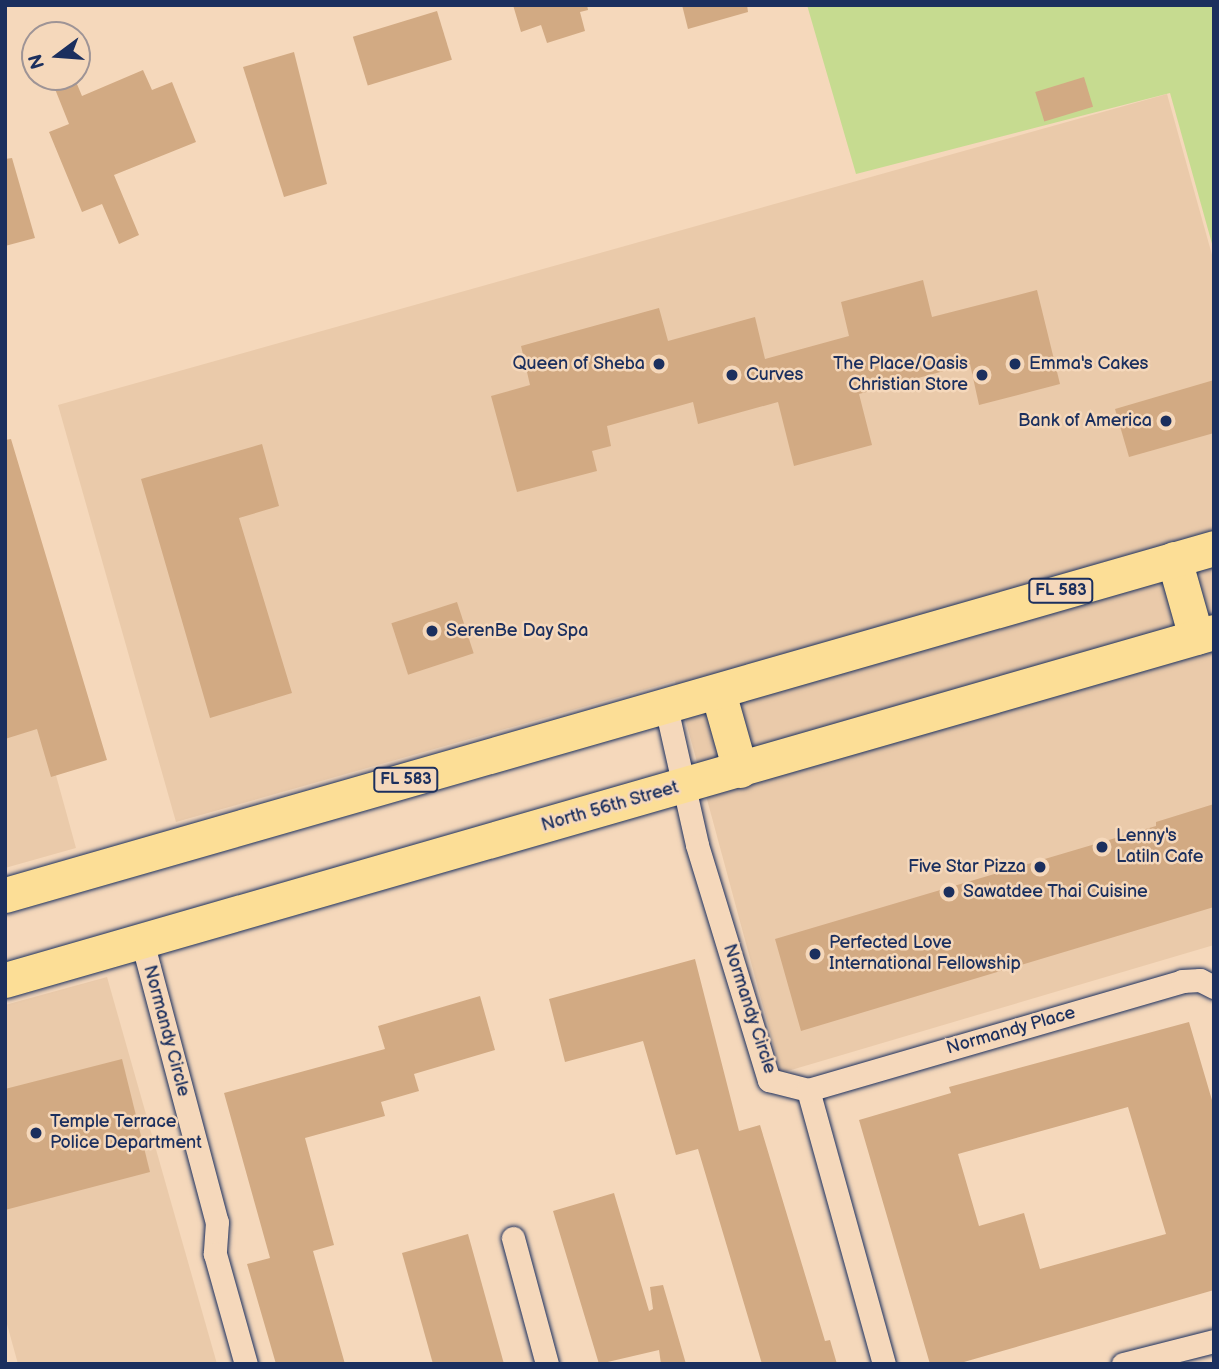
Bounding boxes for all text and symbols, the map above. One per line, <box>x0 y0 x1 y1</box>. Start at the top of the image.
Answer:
north arrow <box>21 21 91 91</box>
text: N <box>24 51 50 71</box>
place label: Queen of Sheba <box>512 353 645 375</box>
place label: Emma's Cakes <box>1029 353 1149 375</box>
place label: The Place/Oasis Christian Store <box>833 354 968 396</box>
marker: Queen of Sheba <box>651 356 667 372</box>
marker: Emma's Cakes <box>1007 356 1023 372</box>
place label: Curves <box>746 364 803 386</box>
marker: Curves <box>724 367 740 383</box>
marker: The Place/Oasis Christian Store <box>974 367 990 383</box>
place label: Bank of America <box>1018 410 1152 432</box>
marker: Bank of America <box>1158 413 1174 429</box>
road number: FL 583 <box>1028 578 1094 604</box>
place label: SerenBe Day Spa <box>446 620 590 642</box>
marker: SerenBe Day Spa <box>424 623 440 639</box>
road number: FL 583 <box>373 768 439 792</box>
street label: North 56th Street <box>539 777 681 837</box>
place label: Lenny's Latiln Cafe <box>1116 826 1203 868</box>
marker: Lenny's Latiln Cafe <box>1094 839 1110 855</box>
place label: Five Star Pizza <box>908 856 1026 878</box>
marker: Five Star Pizza <box>1032 859 1048 875</box>
place label: Sawatdee Thai Cuisine <box>963 881 1148 903</box>
marker: Sawatdee Thai Cuisine <box>941 884 957 900</box>
place label: Perfected Love International Fellowship <box>829 933 1021 976</box>
street label: Normandy Circle <box>718 941 780 1077</box>
marker: Perfected Love International Fellowship <box>807 946 823 962</box>
street label: Normandy Circle <box>138 962 194 1100</box>
street label: Normandy Place <box>943 1002 1079 1060</box>
place label: Temple Terrace Police Department <box>50 1112 202 1154</box>
marker: Temple Terrace Police Department <box>28 1125 44 1141</box>

